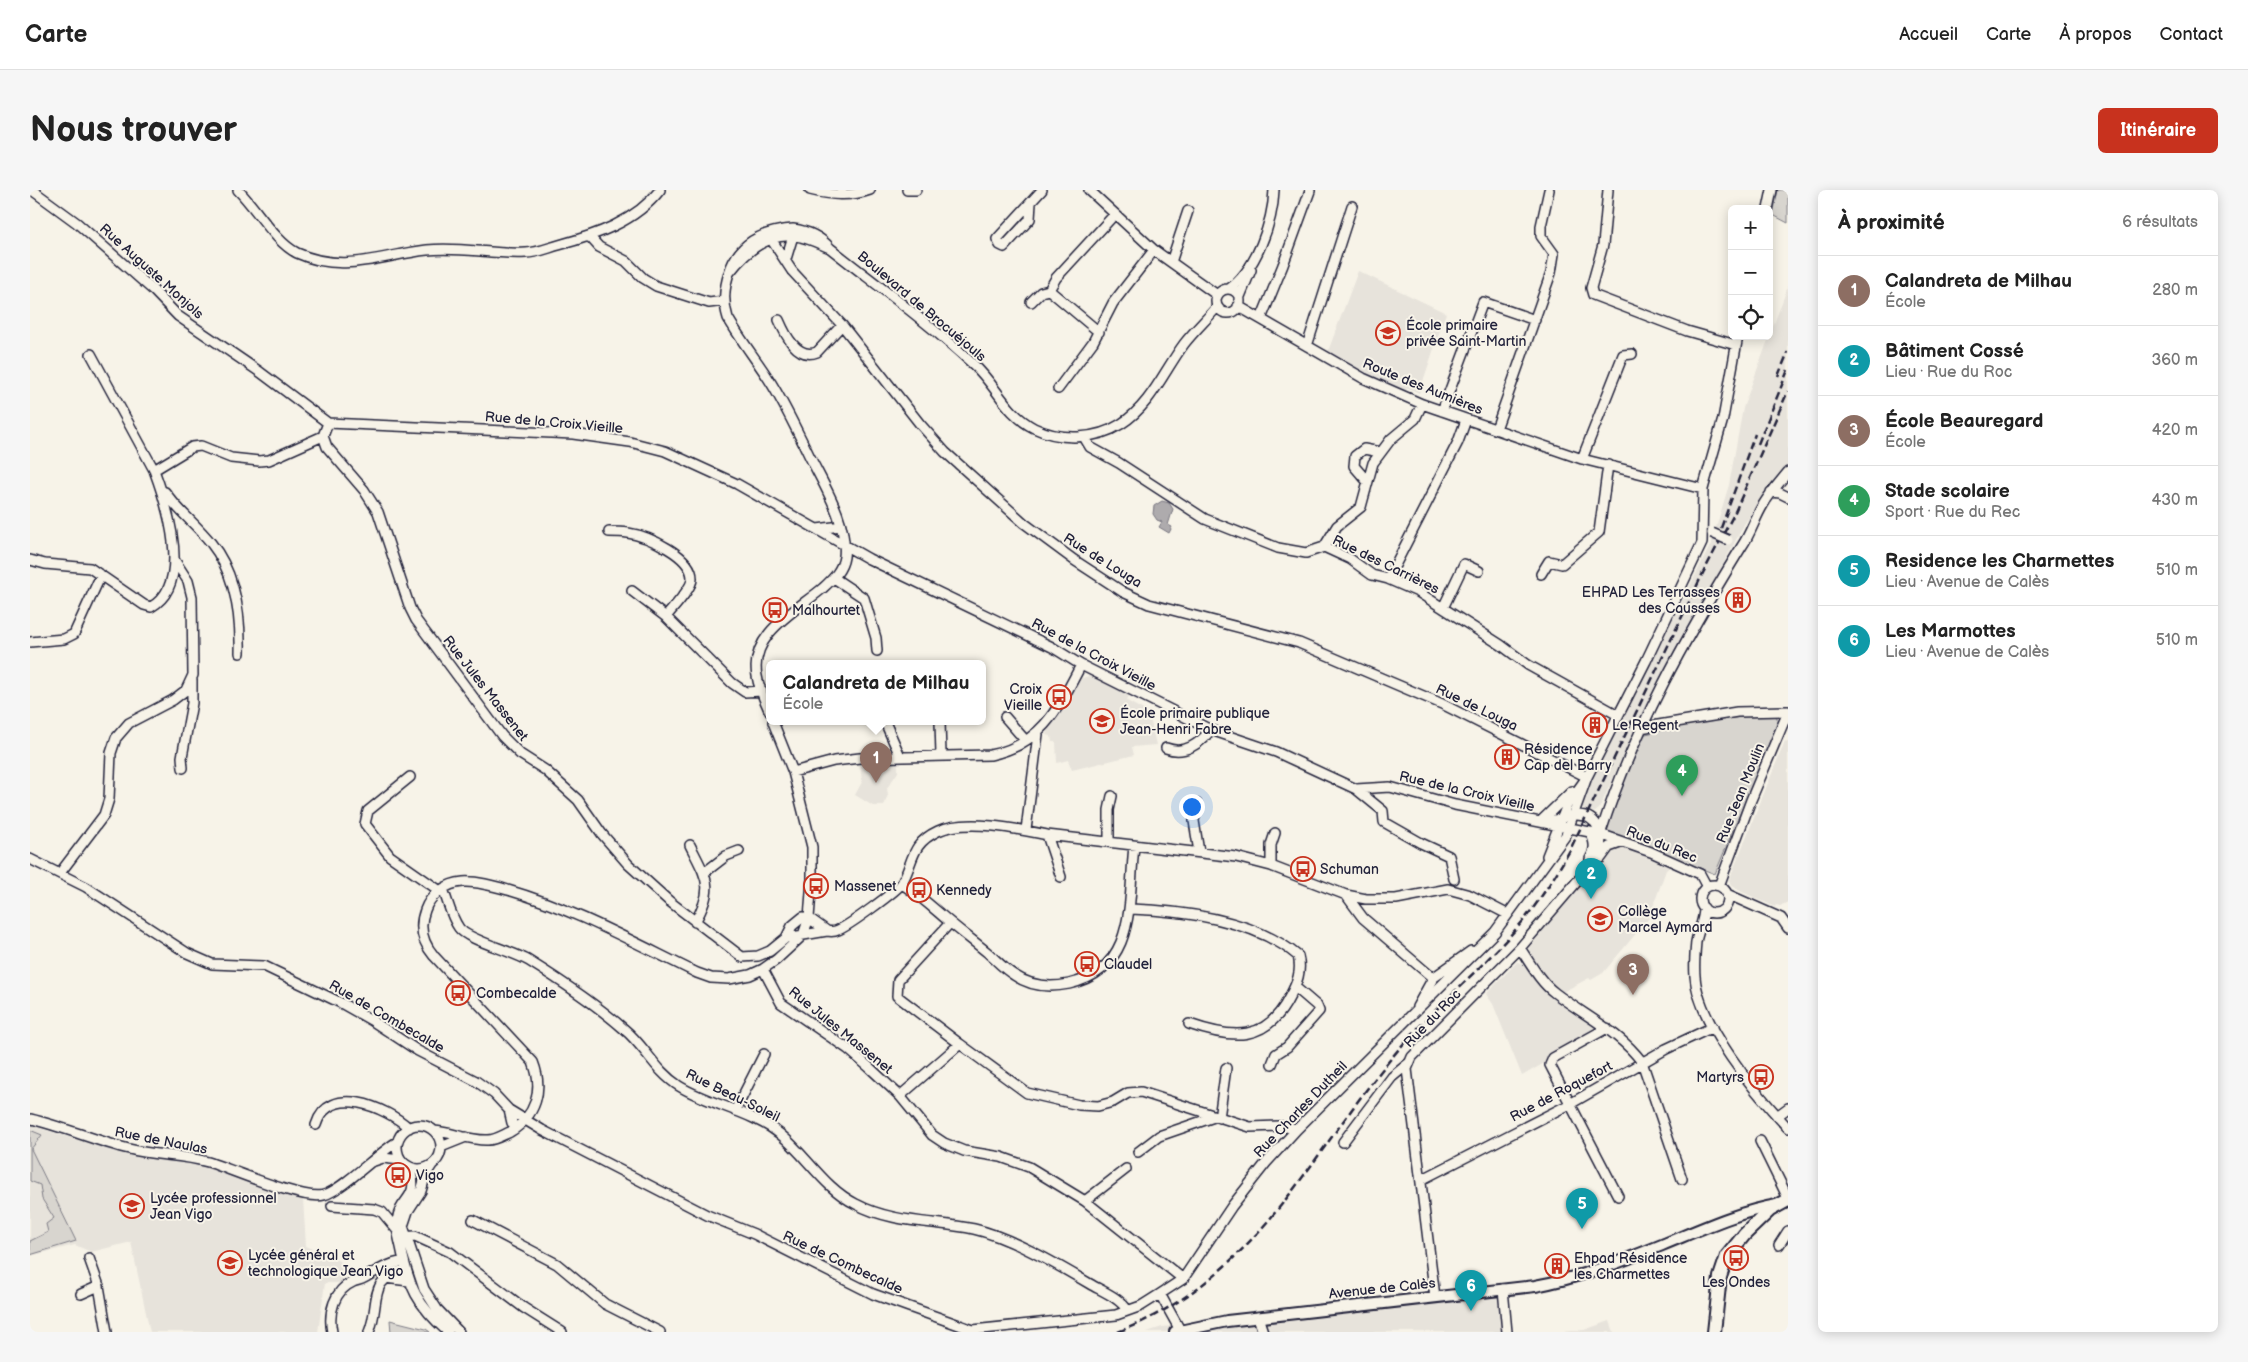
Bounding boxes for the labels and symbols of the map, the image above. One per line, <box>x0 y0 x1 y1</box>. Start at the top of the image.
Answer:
street label: Rue Auguste Monjols <box>96 220 207 323</box>
street label: Boulevard de Brocuéjouls <box>854 248 989 365</box>
place label: École primaire privée Saint-Martin <box>1406 316 1527 350</box>
school or university icon: École primaire privée Saint-Martin <box>1375 320 1401 346</box>
street label: Route des Aumières <box>1360 355 1485 418</box>
street label: Rue de la Croix Vieille <box>484 408 624 437</box>
street label: Rue de Louga <box>1060 530 1145 591</box>
street label: Rue des Carrières <box>1330 531 1442 598</box>
place label: EHPAD Les Terrasses des Causses <box>1582 584 1720 617</box>
building icon: EHPAD Les Terrasses des Causses <box>1725 587 1751 613</box>
bus stop icon: Malhourtet <box>762 597 788 623</box>
place label: Malhourtet <box>792 602 861 619</box>
street label: Rue de la Croix Vieille <box>1029 614 1159 694</box>
street label: Rue Jules Massenet <box>439 632 532 745</box>
street label: Rue de Louga <box>1433 680 1521 735</box>
place label: Croix Vieille <box>1004 681 1042 714</box>
bus stop icon: Croix Vieille <box>1046 684 1072 710</box>
place label: École primaire publique Jean-Henri Fabre <box>1120 704 1270 738</box>
school or university icon: École primaire publique Jean-Henri Fabre <box>1089 708 1115 734</box>
building icon: Le Regent <box>1582 712 1608 738</box>
place label: Le Regent <box>1612 717 1679 734</box>
place label: Résidence Cap del Barry <box>1524 741 1612 774</box>
street label: Rue Jean Moulin <box>1713 741 1768 846</box>
pin: 1 <box>860 742 892 783</box>
building icon: Résidence Cap del Barry <box>1494 744 1520 770</box>
pin: 4 <box>1666 755 1698 796</box>
street label: Rue de la Croix Vieille <box>1398 768 1536 815</box>
your location <box>1179 794 1205 820</box>
street label: Rue du Rec <box>1624 823 1700 866</box>
bus stop icon: Schuman <box>1290 856 1316 882</box>
pin: 2 <box>1575 858 1607 899</box>
place label: Schuman <box>1320 861 1379 878</box>
bus stop icon: Massenet <box>803 873 829 899</box>
bus stop icon: Kennedy <box>906 877 932 903</box>
place label: Massenet <box>834 878 897 895</box>
place label: Kennedy <box>936 882 992 899</box>
place label: Collège Marcel Aymard <box>1618 903 1712 936</box>
school or university icon: Collège Marcel Aymard <box>1587 906 1613 932</box>
bus stop icon: Claudel <box>1074 951 1100 977</box>
pin: 3 <box>1617 954 1649 995</box>
place label: Claudel <box>1104 956 1152 973</box>
street label: Rue de Combecalde <box>326 976 447 1056</box>
bus stop icon: Combecalde <box>445 980 471 1006</box>
street label: Rue Jules Massenet <box>785 983 897 1078</box>
place label: Combecalde <box>476 985 557 1002</box>
street label: Rue du Roc <box>1400 986 1464 1051</box>
street label: Rue de Roquefort <box>1507 1057 1616 1126</box>
street label: Rue Charles Dutheil <box>1250 1058 1351 1161</box>
bus stop icon: Martyrs <box>1748 1064 1774 1090</box>
street label: Rue Beau-Soleil <box>683 1065 783 1126</box>
place label: Martyrs <box>1696 1069 1744 1086</box>
street label: Rue de Naulas <box>113 1123 209 1158</box>
bus stop icon: Vigo <box>385 1162 411 1188</box>
place label: Vigo <box>416 1167 444 1184</box>
pin: 5 <box>1566 1188 1598 1229</box>
place label: Lycée professionnel Jean Vigo <box>150 1190 277 1223</box>
school or university icon: Lycée professionnel Jean Vigo <box>119 1193 145 1219</box>
street label: Rue de Combecalde <box>780 1227 905 1298</box>
bus stop icon: Les Ondes <box>1723 1245 1749 1271</box>
place label: Lycée général et technologique Jean Vigo <box>248 1247 403 1280</box>
school or university icon: Lycée général et technologique Jean Vigo <box>217 1250 243 1276</box>
place label: Ehpad Résidence les Charmettes <box>1574 1250 1687 1283</box>
building icon: Ehpad Résidence les Charmettes <box>1544 1253 1570 1279</box>
pin: 6 <box>1455 1270 1487 1311</box>
street label: Avenue de Calès <box>1328 1274 1436 1303</box>
place label: Les Ondes <box>1702 1274 1770 1291</box>

